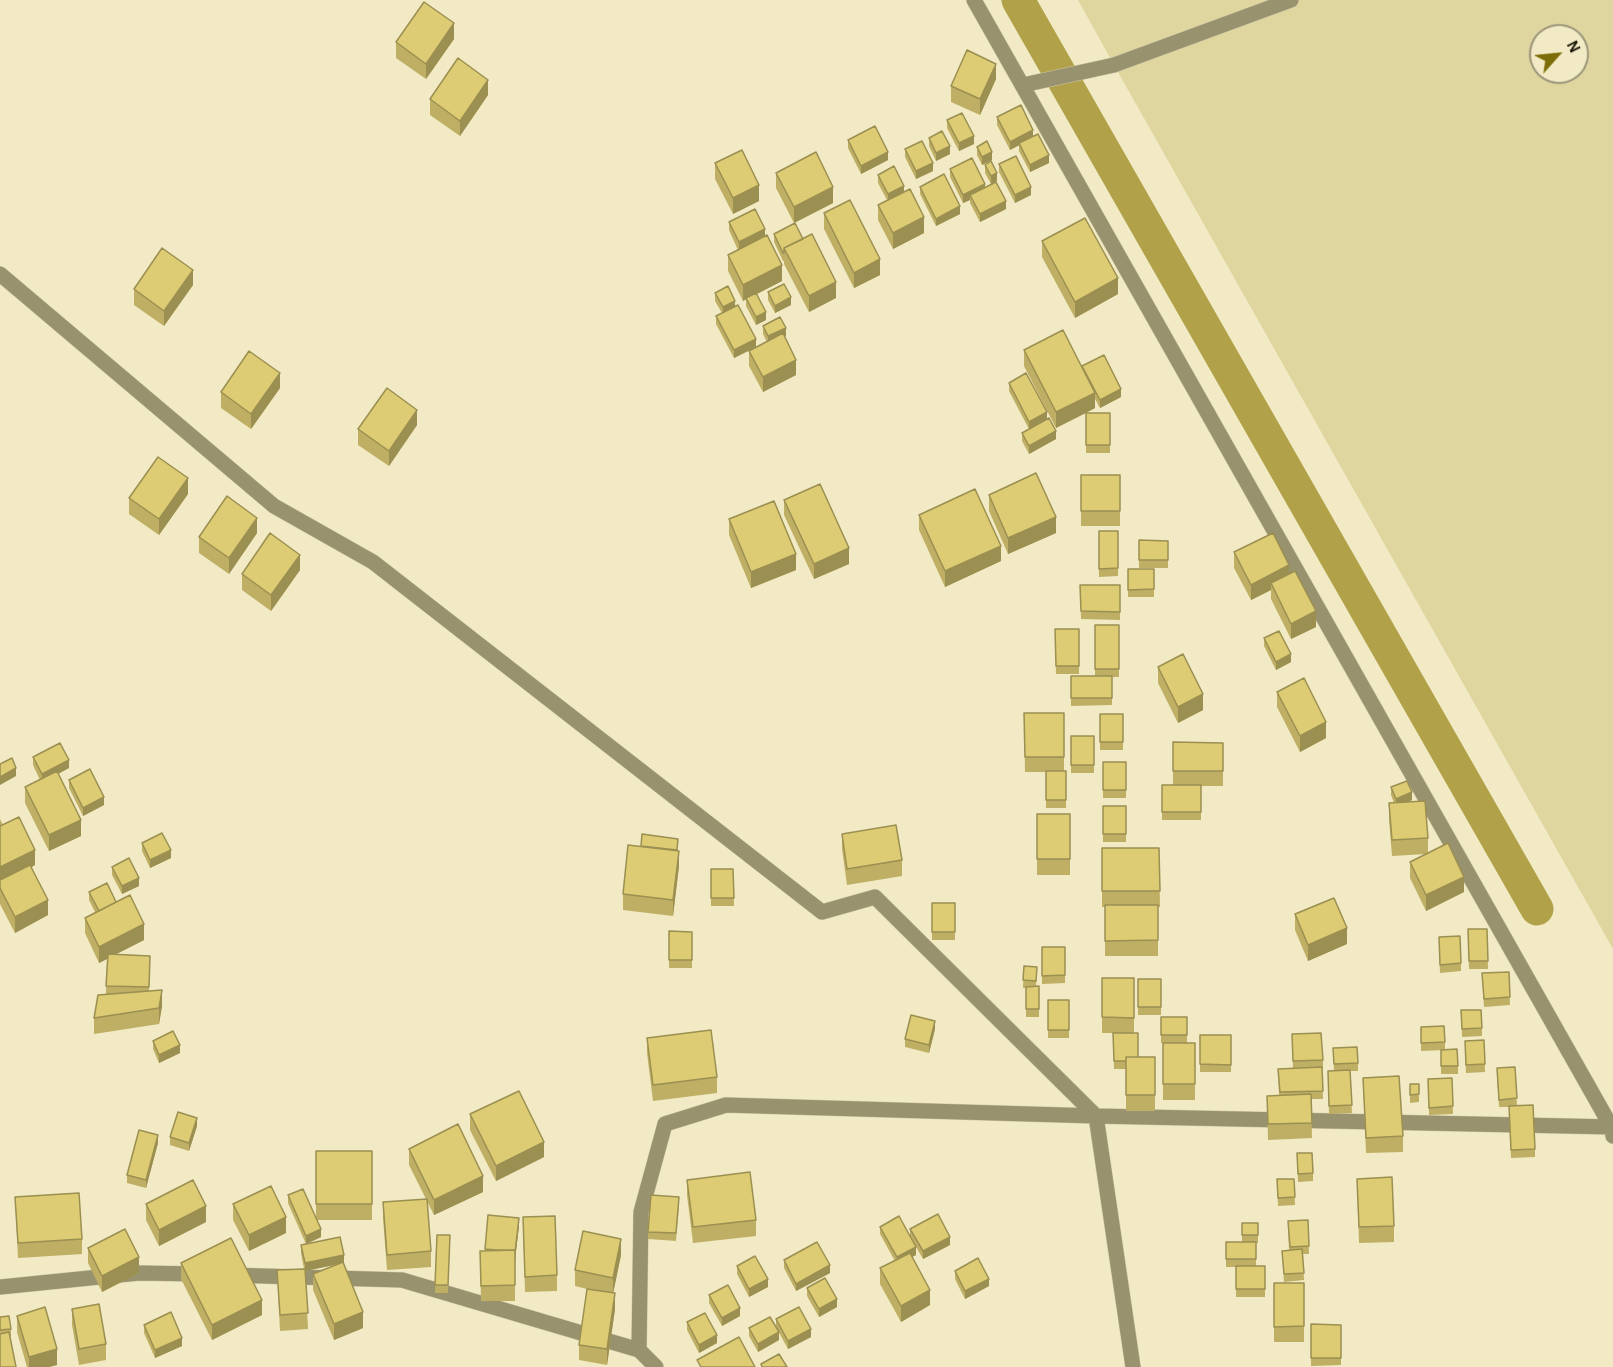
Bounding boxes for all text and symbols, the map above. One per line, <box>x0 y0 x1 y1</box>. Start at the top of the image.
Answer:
north arrow <box>1529 24 1589 84</box>
text: N <box>1564 38 1583 55</box>

